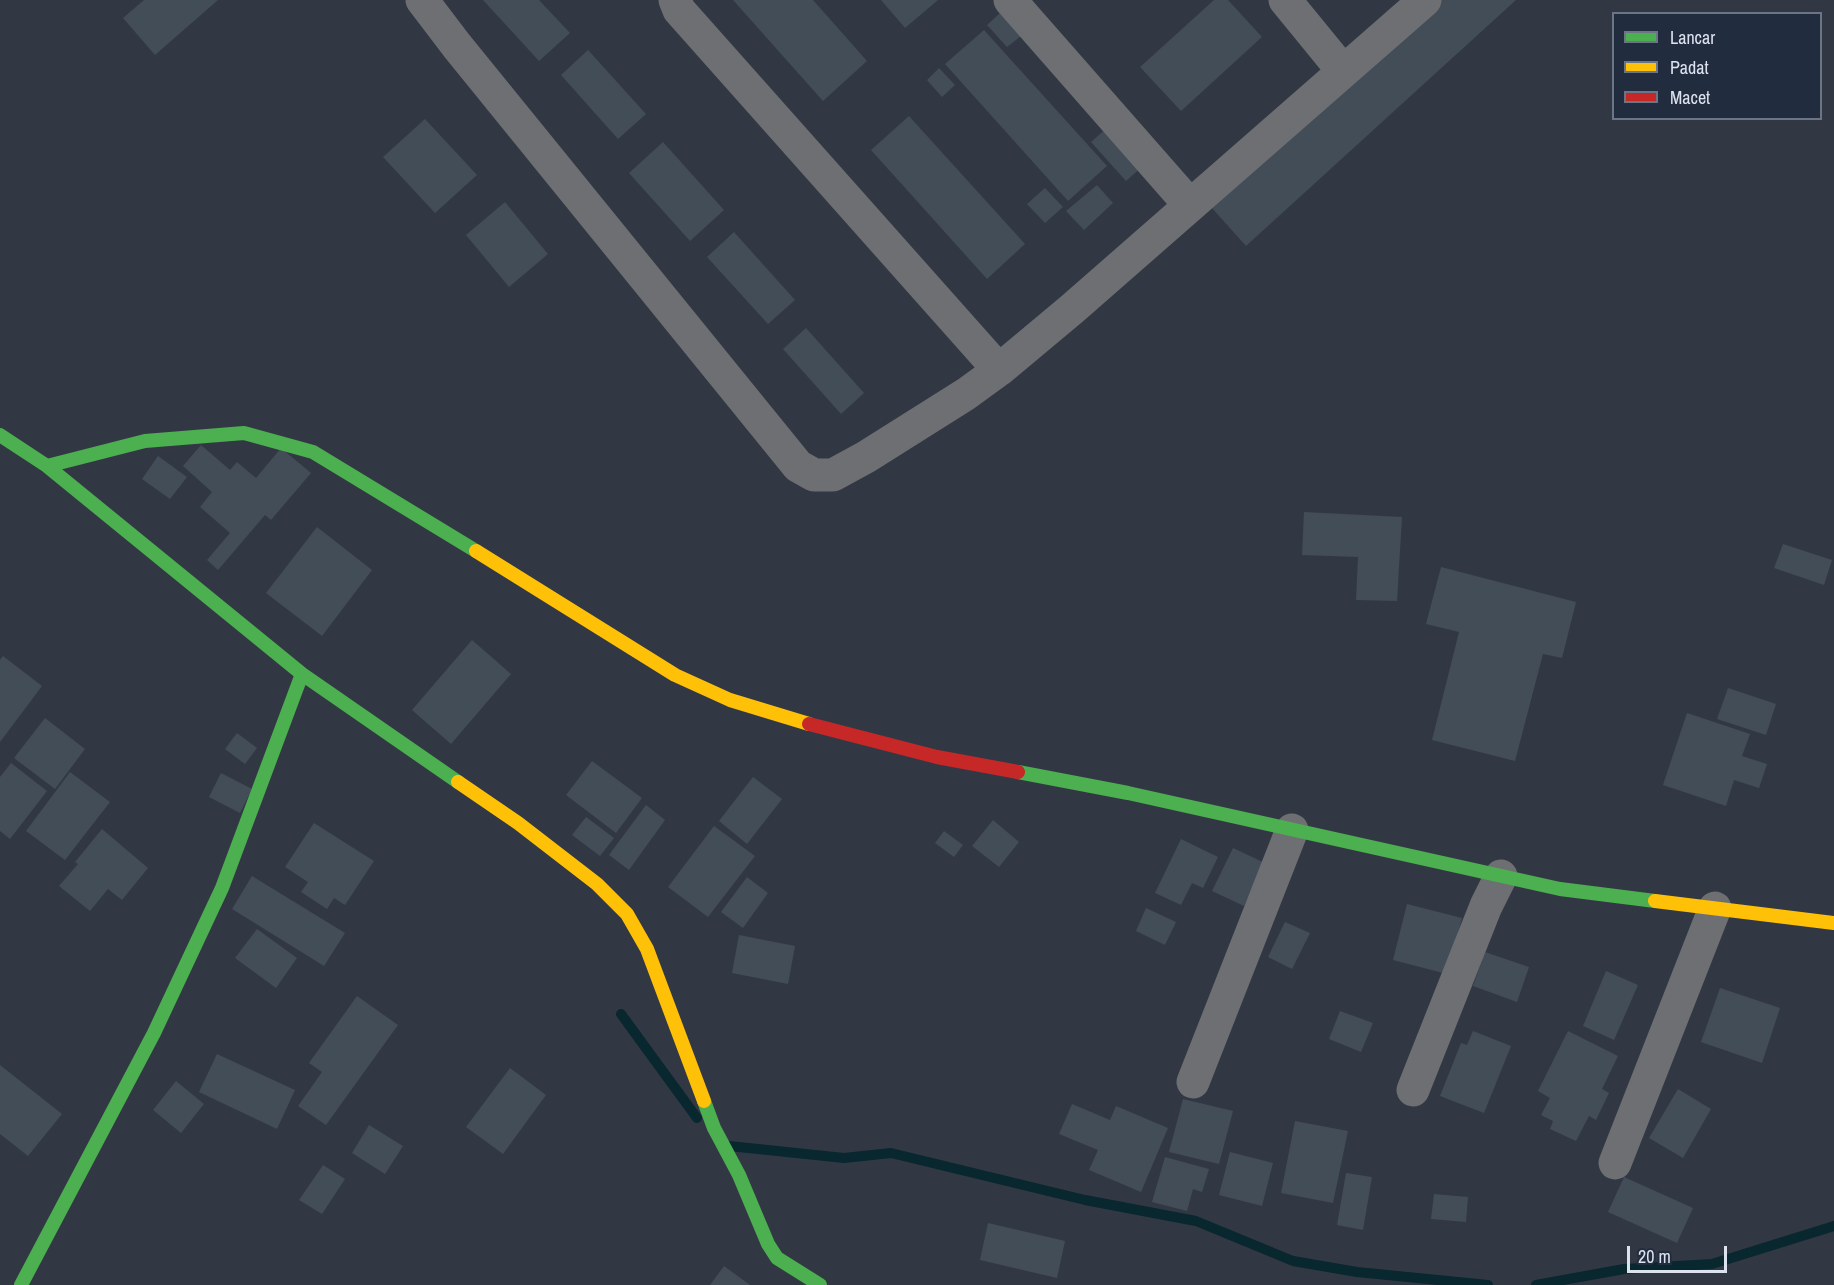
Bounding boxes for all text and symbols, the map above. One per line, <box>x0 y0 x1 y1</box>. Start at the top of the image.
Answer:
legend <box>1612 12 1822 120</box>
text: Lancar <box>1670 25 1715 50</box>
text: Padat <box>1670 55 1709 80</box>
text: Macet <box>1670 85 1710 110</box>
scale bar <box>1630 1234 1730 1272</box>
text: 20 m <box>1638 1244 1671 1269</box>

